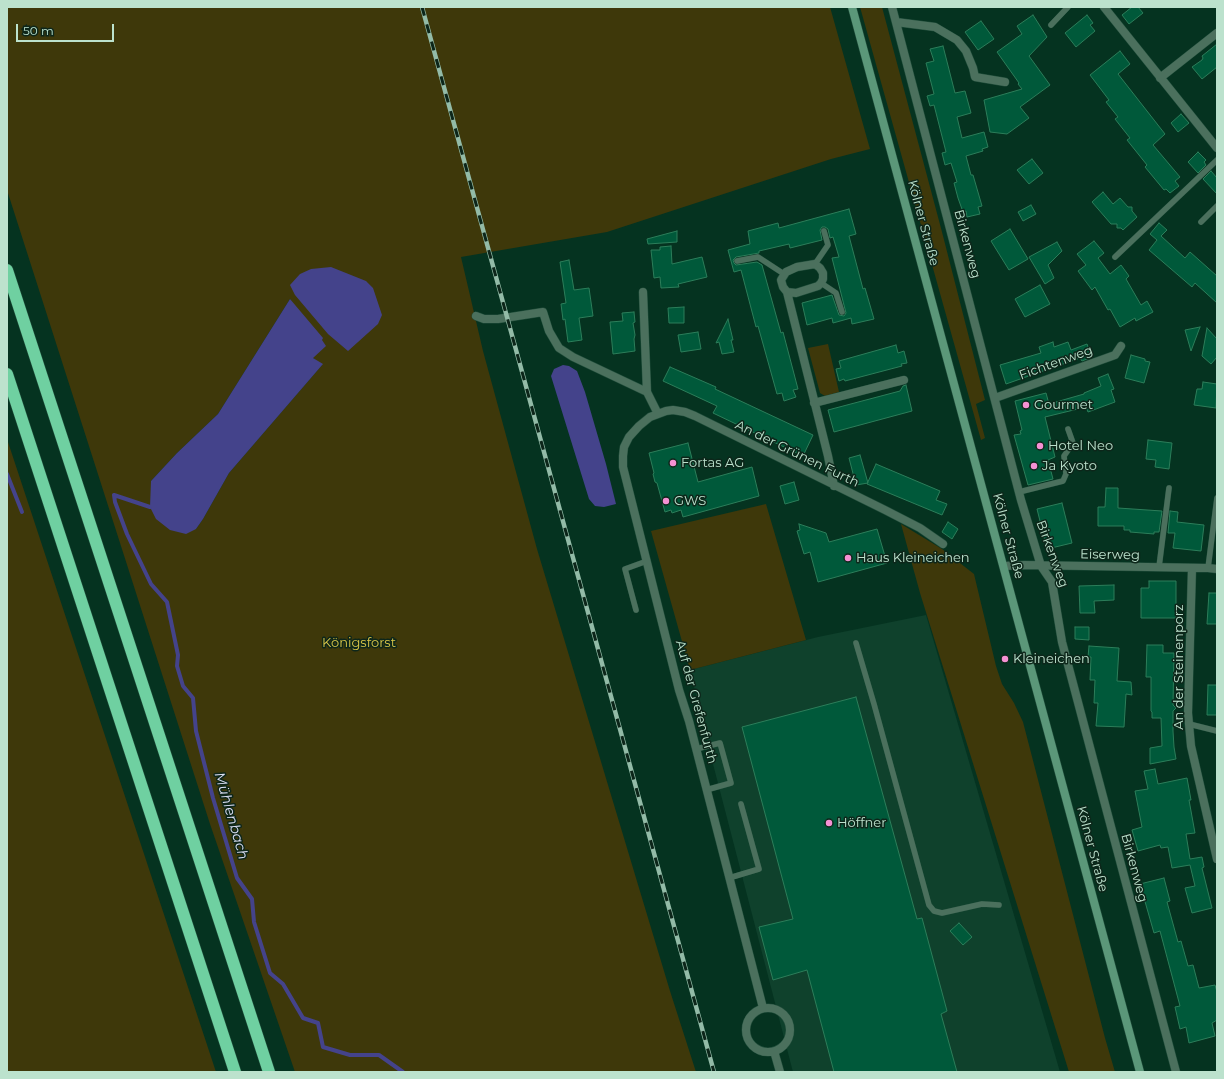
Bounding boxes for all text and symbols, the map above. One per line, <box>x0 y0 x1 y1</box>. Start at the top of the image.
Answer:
scale bar <box>18 16 116 42</box>
text: 50 m <box>23 23 54 38</box>
street label: Kölner Straße <box>904 178 942 268</box>
street label: Birkenweg <box>950 208 984 280</box>
street label: Fichtenweg <box>1017 342 1095 384</box>
place label: Gourmet <box>1034 397 1093 413</box>
marker: Gourmet <box>1021 400 1031 410</box>
street label: An der Grünen Furth <box>733 417 861 491</box>
place label: Hotel Neo <box>1048 438 1113 454</box>
marker: Hotel Neo <box>1035 441 1045 451</box>
place label: Fortas AG <box>681 455 744 471</box>
marker: Fortas AG <box>668 458 678 468</box>
place label: Ja Kyoto <box>1042 458 1097 474</box>
marker: Ja Kyoto <box>1029 461 1039 471</box>
street label: Kölner Straße <box>989 491 1027 581</box>
place label: GWS <box>674 493 706 509</box>
marker: GWS <box>661 496 671 506</box>
street label: Birkenweg <box>1033 518 1071 590</box>
street label: Eiserweg <box>1080 547 1140 563</box>
place label: Haus Kleineichen <box>856 550 970 566</box>
marker: Haus Kleineichen <box>843 553 853 563</box>
street label: An der Steinenporz <box>1171 604 1187 730</box>
park label: Königsforst <box>322 635 396 651</box>
street label: Auf der Grefenfurth <box>672 638 720 766</box>
place label: Kleineichen <box>1013 651 1090 667</box>
marker: Kleineichen <box>1000 654 1010 664</box>
water label: Mühlenbach <box>211 770 251 862</box>
street label: Kölner Straße <box>1073 804 1111 894</box>
place label: Höffner <box>837 815 886 831</box>
marker: Höffner <box>824 818 834 828</box>
street label: Birkenweg <box>1117 832 1151 904</box>

